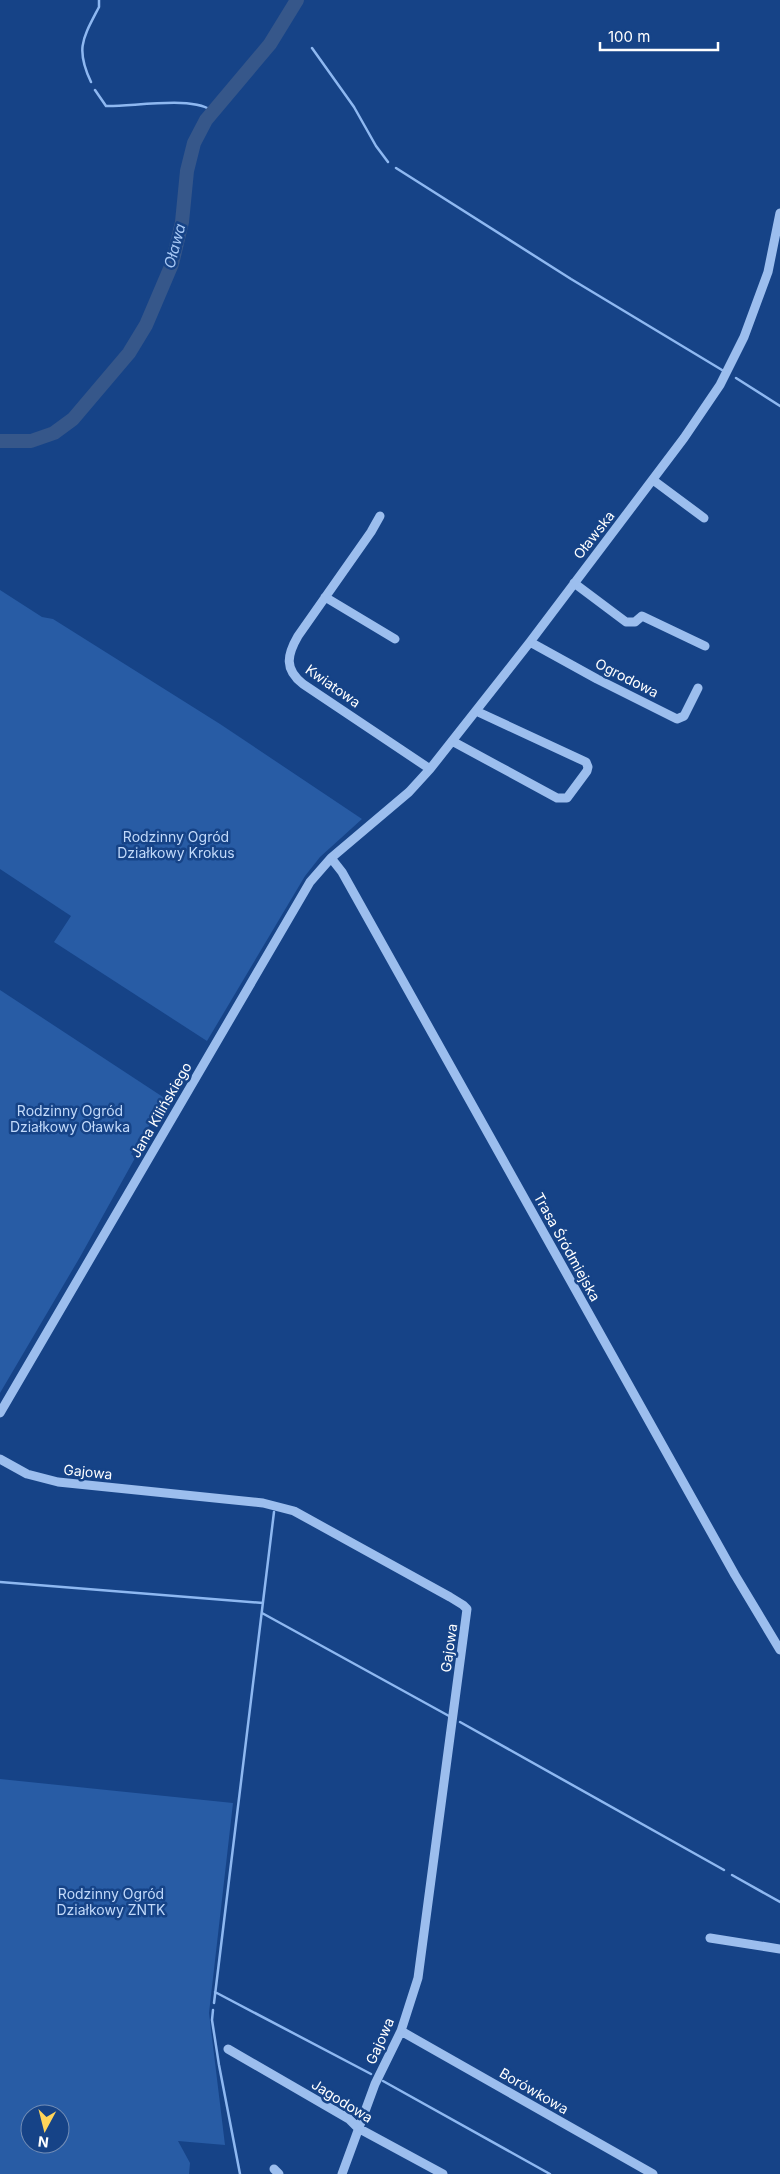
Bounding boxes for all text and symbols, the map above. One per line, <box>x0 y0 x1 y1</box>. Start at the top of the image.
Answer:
scale bar <box>600 20 718 52</box>
text: 100 m <box>608 27 650 46</box>
water label: Oława <box>159 221 190 270</box>
street label: Oławska <box>570 507 618 562</box>
street label: Ogrodowa <box>593 654 662 701</box>
street label: Kwiatowa <box>303 661 364 711</box>
park label: Rodzinny Ogród Działkowy Krokus <box>117 828 235 861</box>
street label: Jana Kilińskiego <box>126 1059 195 1161</box>
park label: Rodzinny Ogród Działkowy Oławka <box>10 1102 130 1135</box>
street label: Trasa Śródmiejska <box>531 1189 604 1304</box>
street label: Gajowa <box>63 1460 113 1483</box>
street label: Gajowa <box>437 1622 460 1673</box>
park label: Rodzinny Ogród Działkowy ZNTK <box>56 1885 166 1918</box>
street label: Gajowa <box>362 2015 397 2067</box>
street label: Borówkowa <box>497 2064 572 2117</box>
street label: Jagodowa <box>309 2075 376 2126</box>
north arrow <box>20 2104 70 2154</box>
text: N <box>37 2133 50 2151</box>

